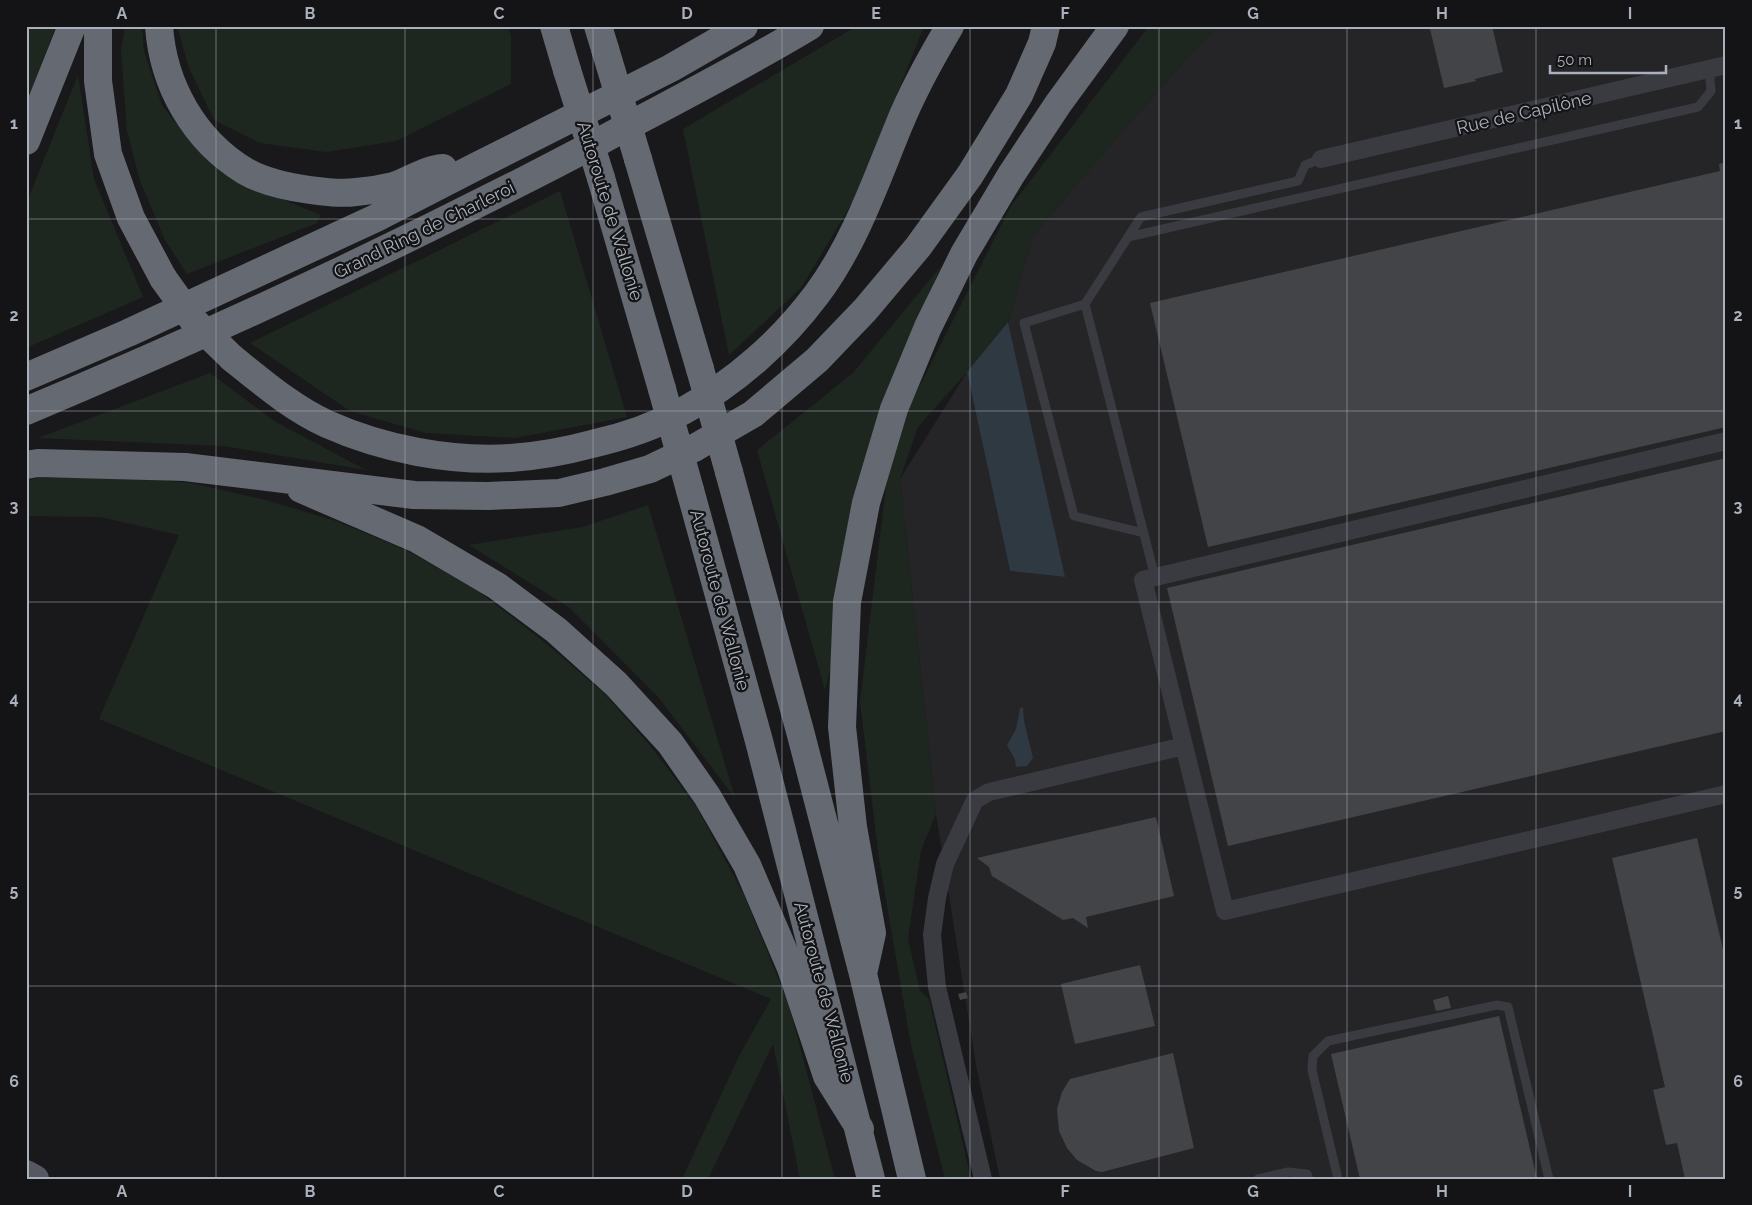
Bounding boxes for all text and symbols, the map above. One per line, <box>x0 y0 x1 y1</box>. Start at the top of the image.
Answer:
text: A <box>117 4 128 23</box>
text: B <box>305 4 316 23</box>
text: C <box>494 4 505 23</box>
text: D <box>681 4 693 23</box>
text: E <box>871 4 881 23</box>
text: F <box>1060 4 1070 23</box>
text: G <box>1247 4 1259 23</box>
text: H <box>1436 4 1448 23</box>
text: I <box>1628 4 1632 23</box>
scale bar <box>1550 42 1666 74</box>
text: 50 m <box>1557 51 1592 69</box>
street label: Rue de Capilône <box>1454 87 1594 138</box>
text: 1 <box>10 114 18 133</box>
text: 1 <box>1734 114 1742 133</box>
street label: Autoroute de Wallonie <box>573 119 648 304</box>
street label: Grand Ring de Charleroi <box>330 177 518 282</box>
text: 2 <box>9 306 19 325</box>
text: 2 <box>1733 306 1743 325</box>
text: 3 <box>10 497 19 516</box>
text: 3 <box>1734 497 1743 516</box>
street label: Autoroute de Wallonie <box>686 507 755 693</box>
text: 4 <box>9 689 19 708</box>
text: 4 <box>1733 689 1743 708</box>
text: 5 <box>10 881 19 900</box>
text: 5 <box>1734 881 1743 900</box>
street label: Autoroute de Wallonie <box>790 899 859 1085</box>
text: 6 <box>9 1072 19 1091</box>
text: 6 <box>1733 1072 1743 1091</box>
text: A <box>117 1182 128 1201</box>
text: B <box>305 1182 316 1201</box>
text: C <box>494 1182 505 1201</box>
text: D <box>681 1182 693 1201</box>
text: E <box>871 1182 881 1201</box>
text: F <box>1060 1182 1070 1201</box>
text: G <box>1247 1182 1259 1201</box>
text: H <box>1436 1182 1448 1201</box>
text: I <box>1628 1182 1632 1201</box>

